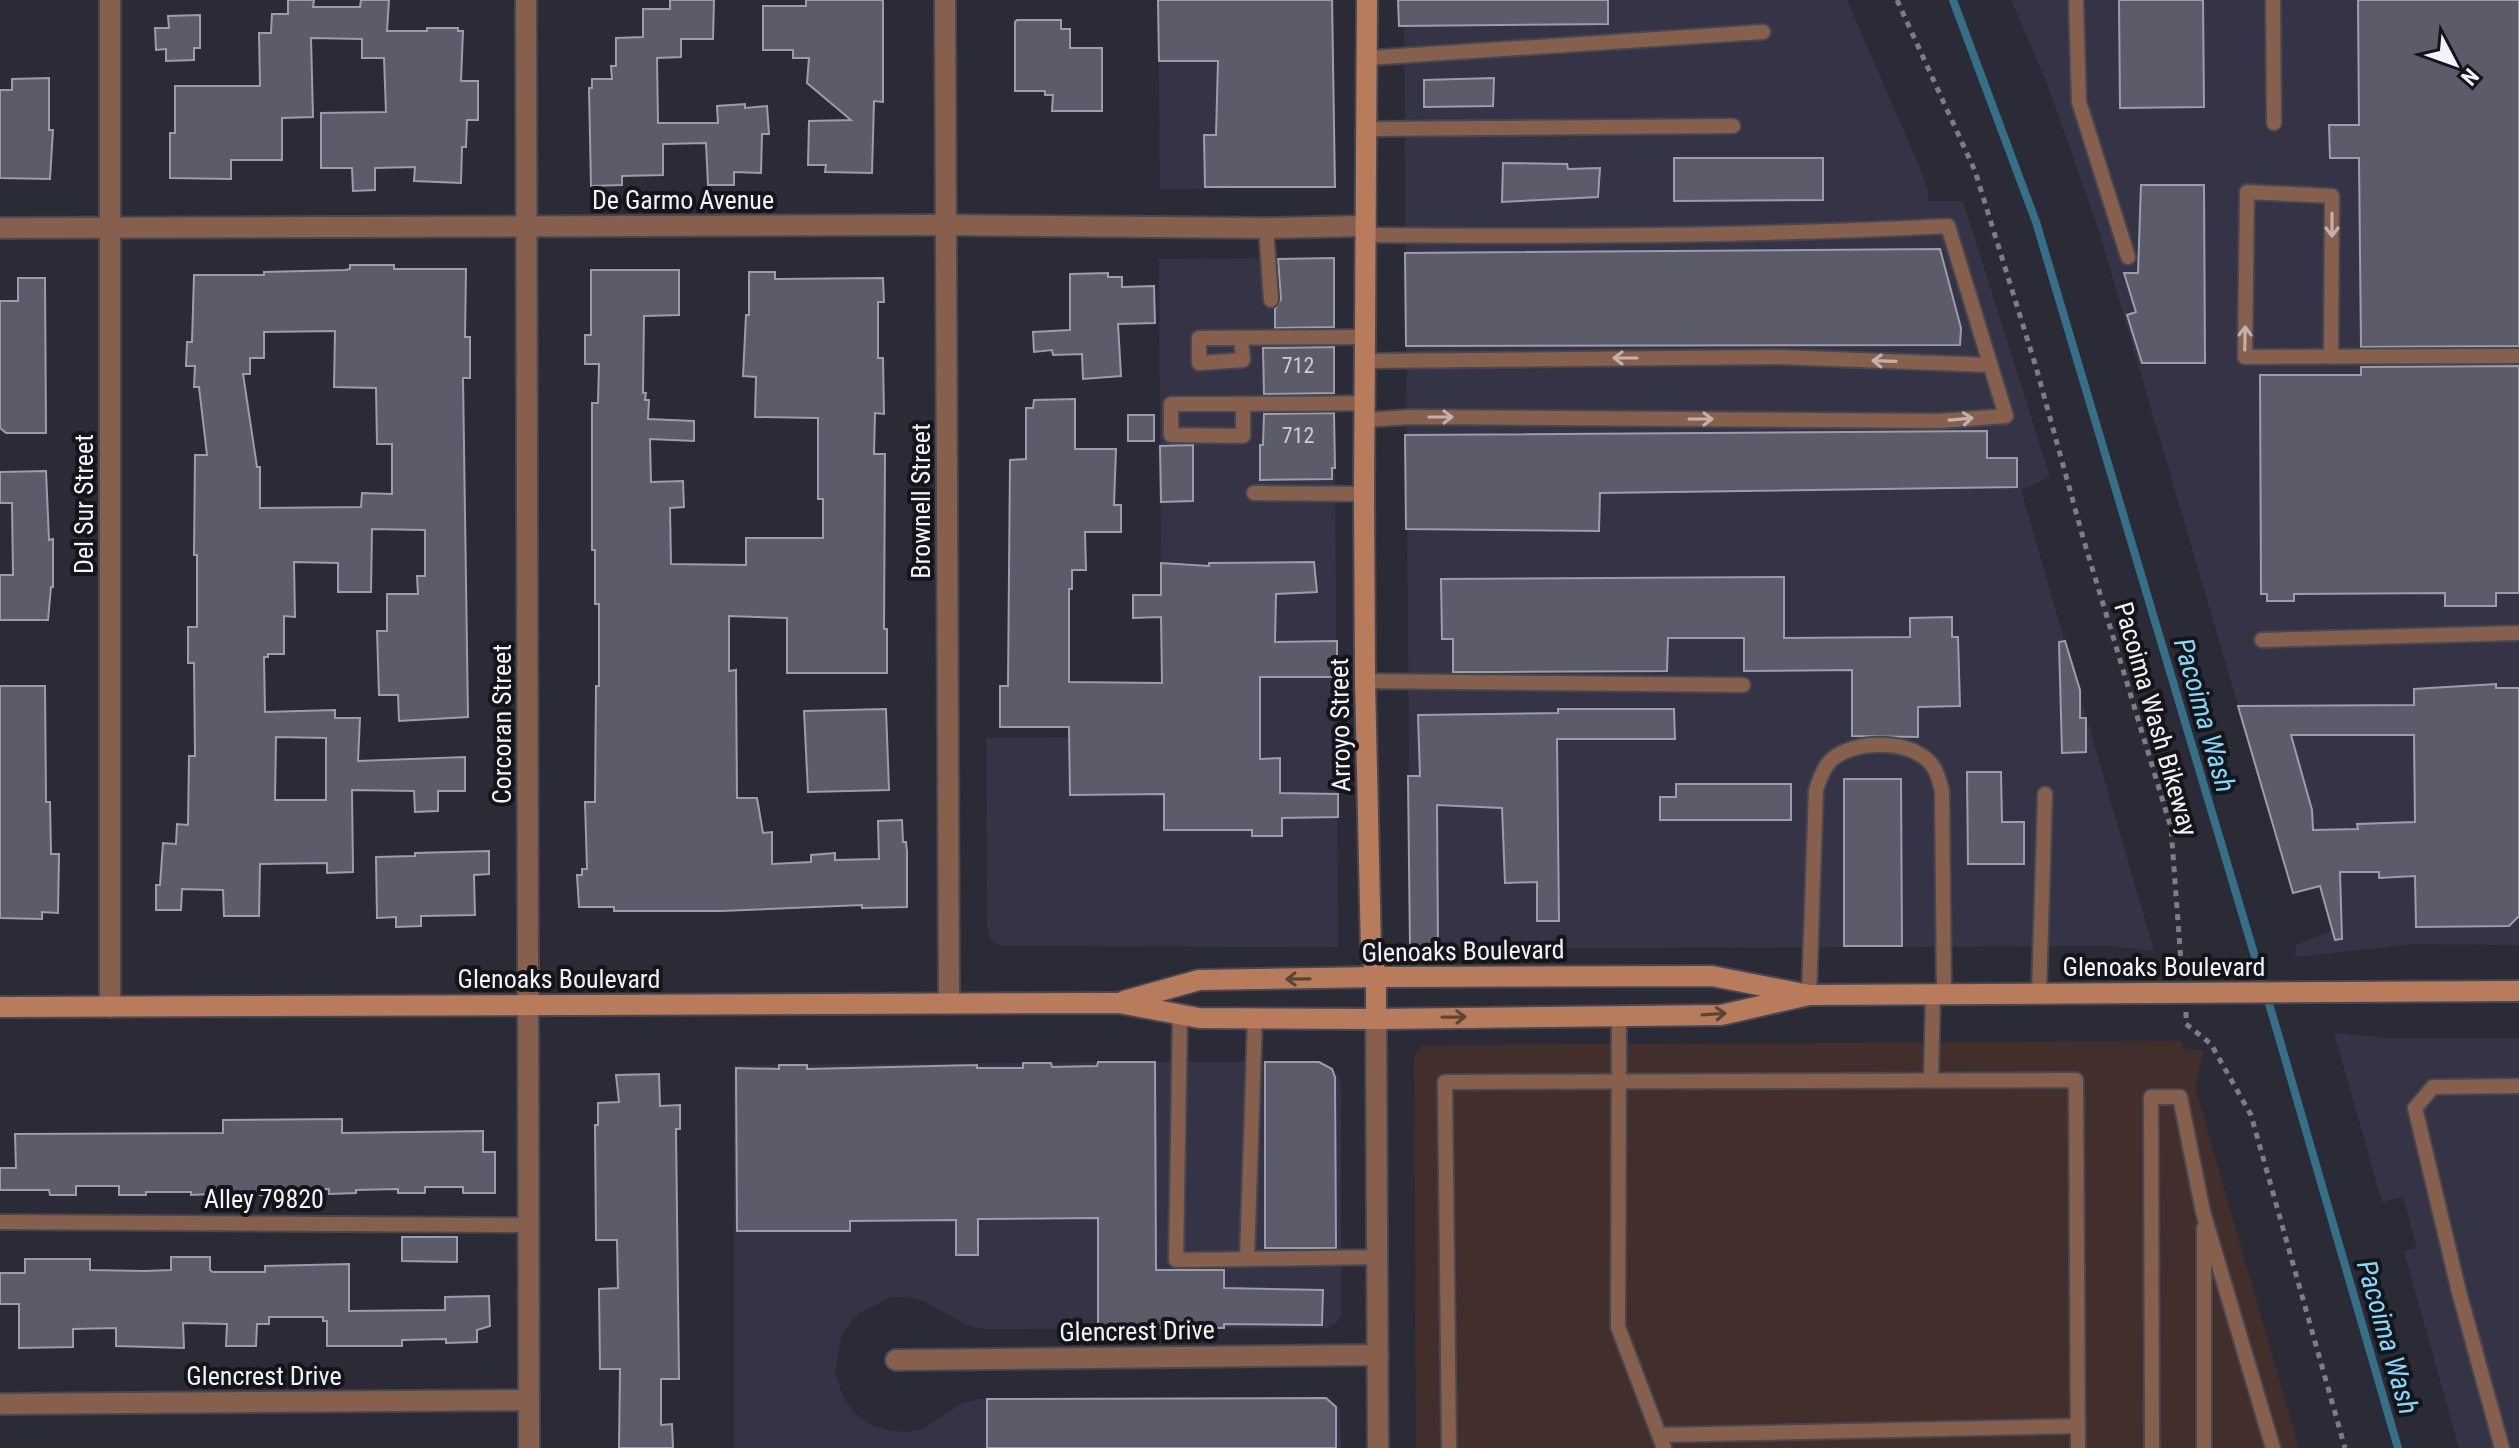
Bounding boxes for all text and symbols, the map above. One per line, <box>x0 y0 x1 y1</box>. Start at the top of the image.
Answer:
north arrow <box>2415 24 2495 104</box>
text: N <box>2456 64 2484 90</box>
street label: De Garmo Avenue <box>592 185 774 215</box>
one-way arrow <box>2324 211 2340 238</box>
one-way arrow <box>2237 325 2253 352</box>
one-way arrow <box>1612 350 1639 366</box>
house number: 712 <box>1282 353 1314 378</box>
one-way arrow <box>1871 354 1898 369</box>
one-way arrow <box>1427 409 1454 425</box>
one-way arrow <box>1687 411 1714 427</box>
one-way arrow <box>1947 411 1974 426</box>
street label: Brownell Street <box>906 423 936 579</box>
house number: 712 <box>1282 423 1314 448</box>
street label: Del Sur Street <box>69 434 99 574</box>
street label: Pacoima Wash Bikeway <box>2108 599 2204 839</box>
water label: Pacoima Wash <box>2167 634 2242 796</box>
street label: Corcoran Street <box>487 644 517 804</box>
street label: Arroyo Street <box>1324 658 1356 792</box>
street label: Glenoaks Boulevard <box>1361 934 1565 968</box>
street label: Glenoaks Boulevard <box>2063 952 2265 982</box>
street label: Glenoaks Boulevard <box>458 964 660 994</box>
one-way arrow <box>1285 971 1312 987</box>
one-way arrow <box>1700 1006 1727 1021</box>
one-way arrow <box>1440 1009 1467 1025</box>
street label: Alley 79820 <box>204 1184 324 1214</box>
water label: Pacoima Wash <box>2350 1256 2425 1418</box>
street label: Glencrest Drive <box>1059 1315 1215 1347</box>
street label: Glencrest Drive <box>186 1361 342 1391</box>

